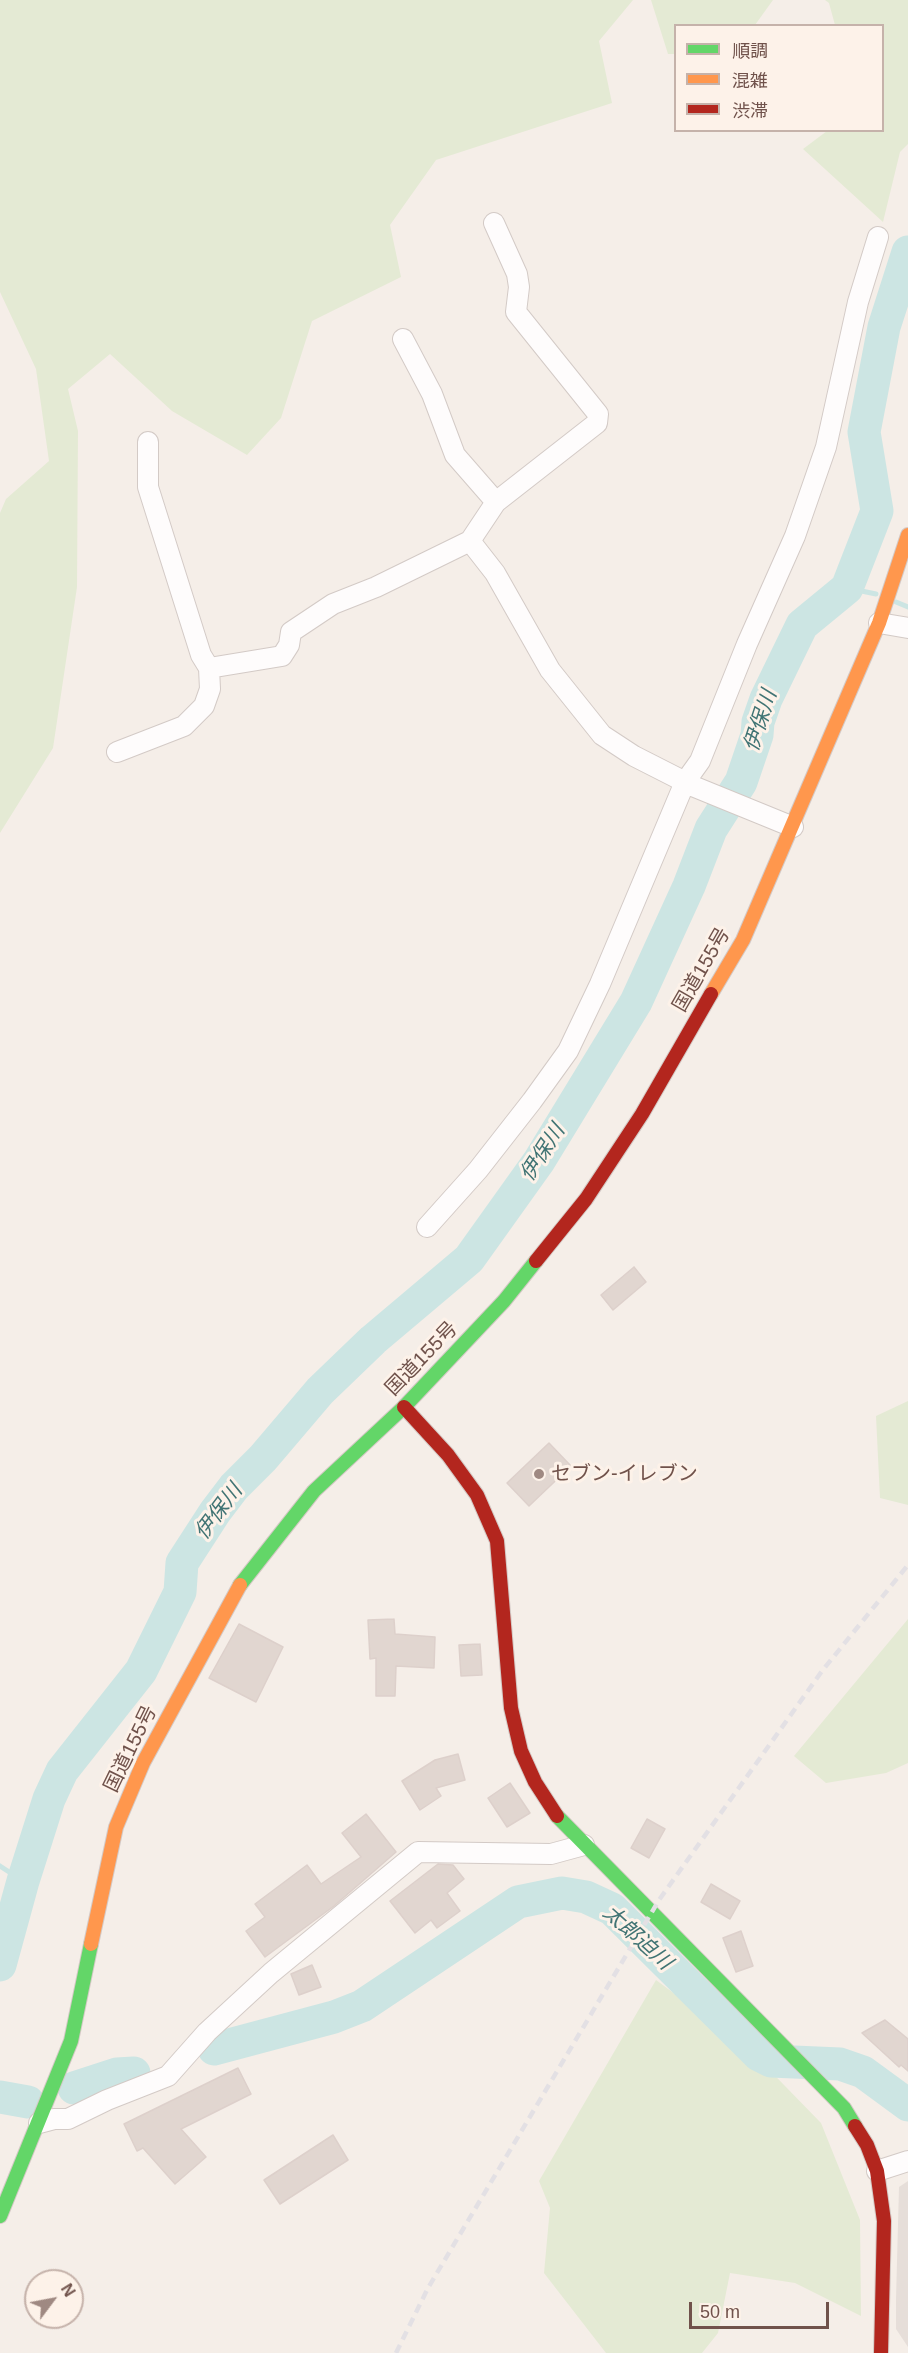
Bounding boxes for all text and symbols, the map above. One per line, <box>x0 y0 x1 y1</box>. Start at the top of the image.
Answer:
legend <box>674 24 884 132</box>
text: 順調 <box>732 41 768 61</box>
text: 混雑 <box>732 71 768 91</box>
text: 渋滞 <box>732 101 768 121</box>
water label: 伊保川 <box>739 687 783 755</box>
street label: 国道155号 <box>668 924 736 1016</box>
water label: 伊保川 <box>515 1120 571 1186</box>
street label: 国道155号 <box>381 1317 463 1401</box>
place label: セブン-イレブン <box>551 1462 698 1486</box>
marker: セブン-イレブン <box>532 1467 546 1481</box>
water label: 伊保川 <box>190 1479 248 1545</box>
street label: 国道155号 <box>100 1702 162 1796</box>
water label: 太郎迫川 <box>597 1901 677 1975</box>
north arrow <box>24 2269 84 2329</box>
text: N <box>58 2281 78 2300</box>
scale bar <box>692 2290 832 2328</box>
text: 50 m <box>700 2302 740 2322</box>

